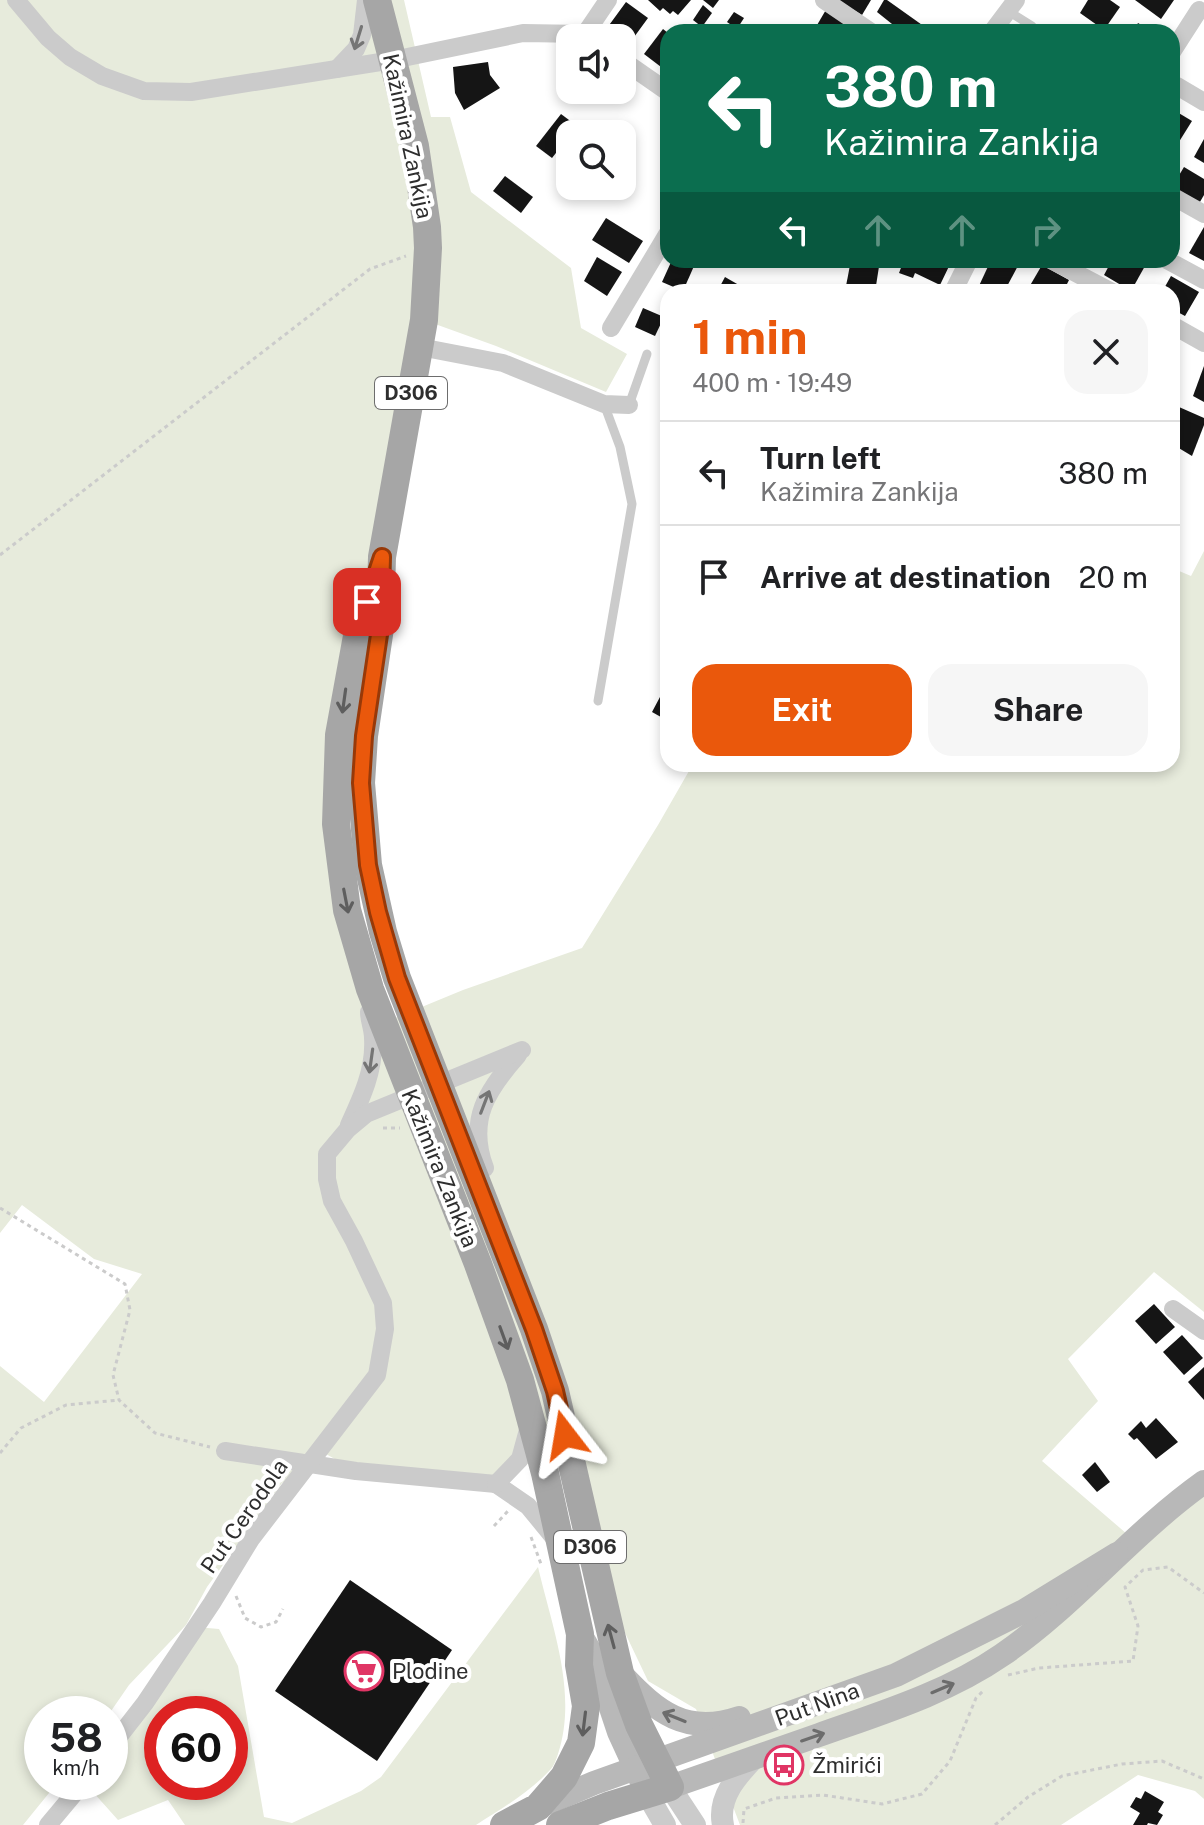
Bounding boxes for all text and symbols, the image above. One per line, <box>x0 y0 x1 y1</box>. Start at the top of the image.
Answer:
one-way arrow <box>350 24 365 50</box>
map controls <box>556 24 636 200</box>
button: sound <box>556 24 636 104</box>
street label: Kažimira Zankija <box>378 51 438 221</box>
text: 380 m <box>824 54 997 120</box>
icon: left <box>692 56 796 160</box>
button: search <box>556 120 636 200</box>
text: Kažimira Zankija <box>824 121 1099 163</box>
icon: left <box>772 208 816 252</box>
icon: ahead <box>856 208 900 252</box>
icon: ahead <box>940 208 984 252</box>
icon: right <box>1024 208 1068 252</box>
text: 1 min <box>692 308 808 365</box>
button: close <box>1064 310 1148 394</box>
text: 400 m · 19:49 <box>692 367 852 398</box>
road number: D306 <box>375 377 447 409</box>
text: Turn left <box>760 440 881 476</box>
icon: left <box>692 451 736 495</box>
text: 380 m <box>1058 455 1148 491</box>
text: Kažimira Zankija <box>760 476 959 507</box>
icon: arrive <box>692 555 736 599</box>
text: Arrive at destination <box>760 559 1051 595</box>
text: 20 m <box>1079 559 1148 595</box>
pin <box>333 568 401 636</box>
icon: arrive <box>345 580 389 624</box>
button: Exit <box>692 664 912 756</box>
button: Share <box>928 664 1148 756</box>
one-way arrow <box>336 688 351 713</box>
one-way arrow <box>339 888 354 914</box>
one-way arrow <box>363 1048 378 1073</box>
street label: Kažimira Zankija <box>396 1085 484 1251</box>
one-way arrow <box>479 1090 493 1115</box>
one-way arrow <box>498 1325 513 1350</box>
position arrow <box>523 1393 607 1477</box>
street label: Put Cerodola <box>195 1454 293 1578</box>
road number: D306 <box>554 1531 626 1563</box>
one-way arrow <box>602 1624 617 1650</box>
supermarket icon: Plodine <box>343 1650 385 1692</box>
place label: Plodine <box>392 1658 469 1684</box>
street label: Put Nina <box>771 1677 863 1731</box>
one-way arrow <box>930 1679 955 1694</box>
speed limit sign: 60 <box>144 1696 248 1800</box>
one-way arrow <box>662 1709 687 1723</box>
one-way arrow <box>576 1710 591 1737</box>
text: 58 <box>49 1714 103 1761</box>
one-way arrow <box>800 1728 825 1743</box>
bus stop icon: Žmirići <box>763 1744 805 1786</box>
place label: Žmirići <box>812 1752 882 1778</box>
text: km/h <box>52 1756 100 1780</box>

